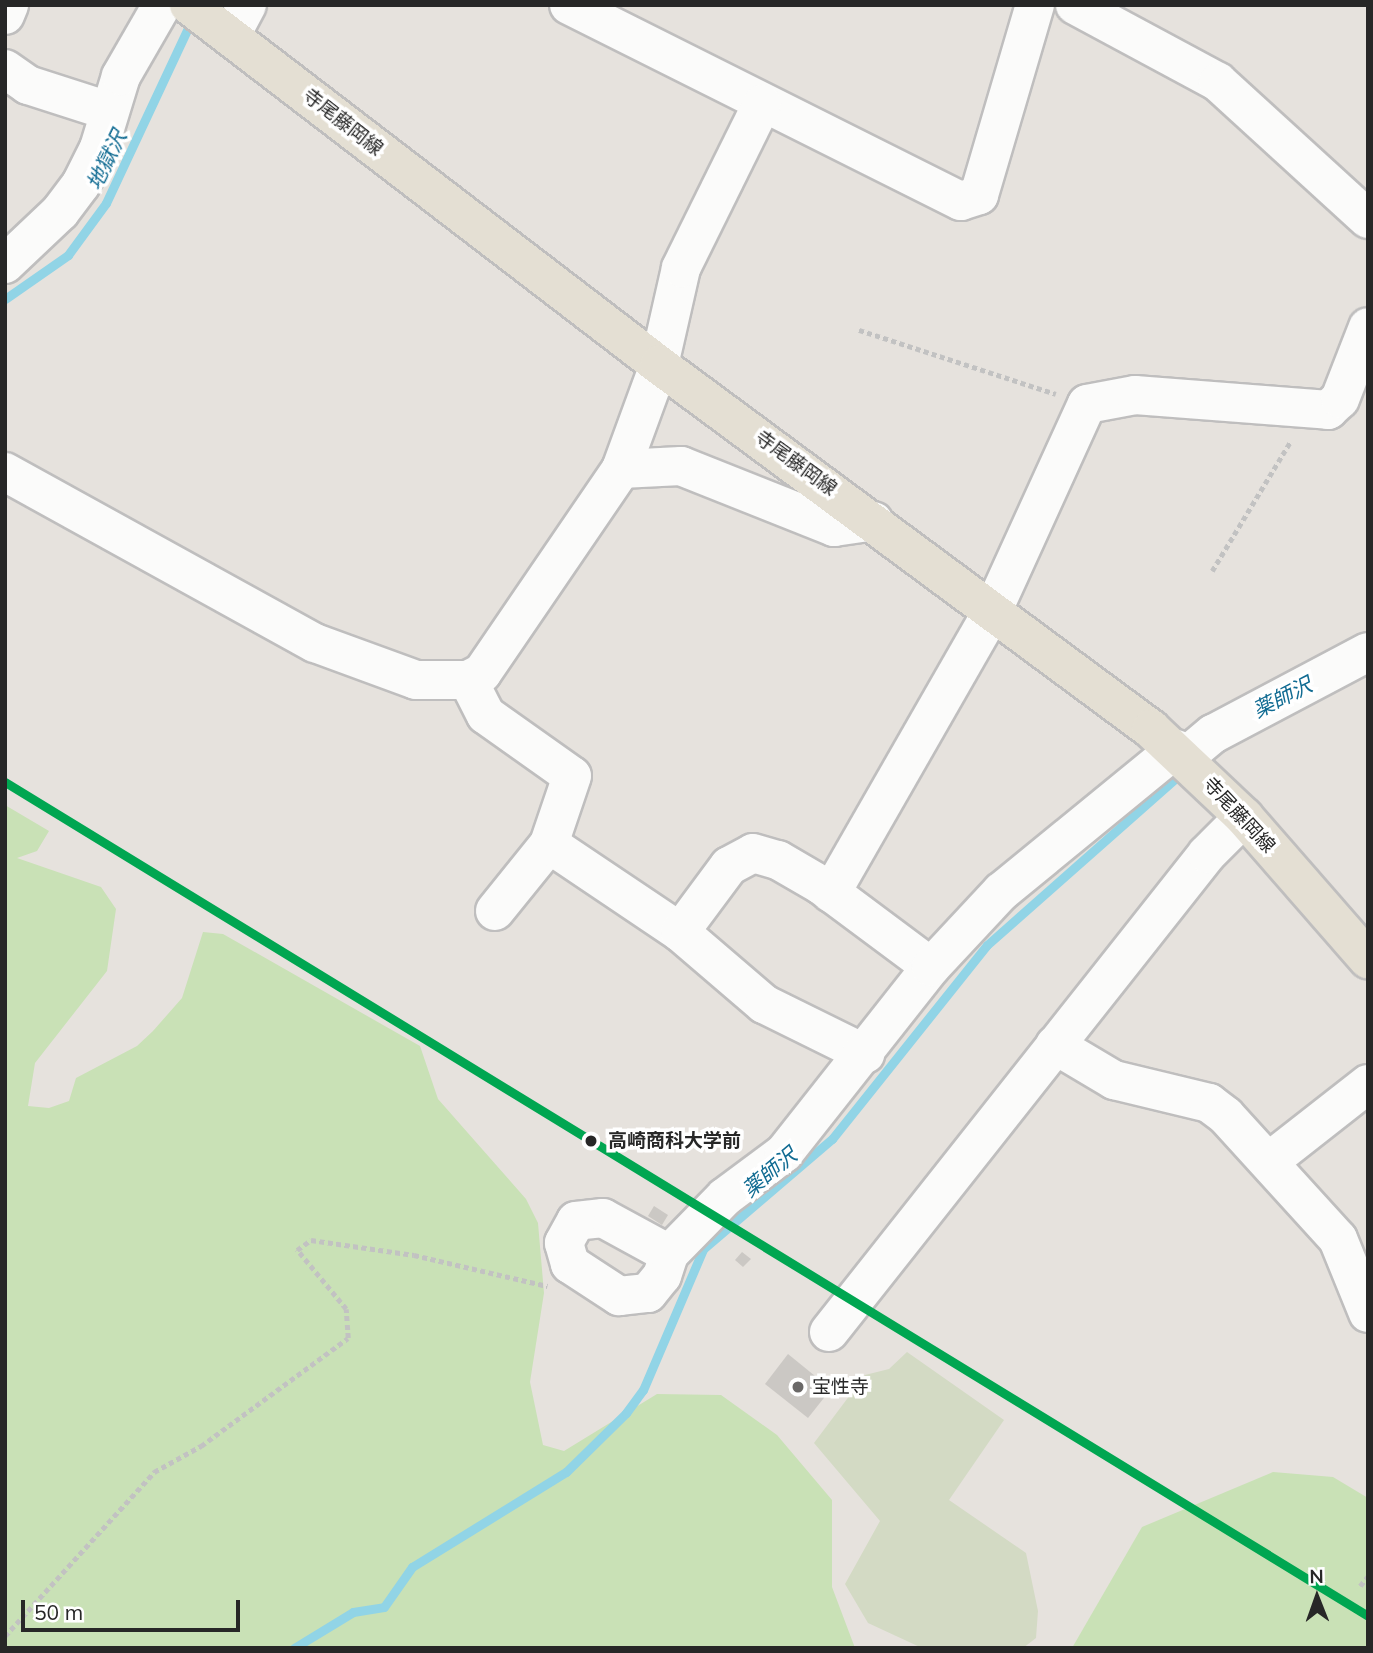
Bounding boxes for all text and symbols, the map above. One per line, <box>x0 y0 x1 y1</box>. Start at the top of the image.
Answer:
street label: 寺尾藤岡線 <box>299 84 387 160</box>
water label: 地獄沢 <box>81 126 131 194</box>
street label: 寺尾藤岡線 <box>751 426 841 500</box>
water label: 薬師沢 <box>1248 671 1316 723</box>
street label: 寺尾藤岡線 <box>1198 772 1280 858</box>
marker: 高崎商科大学前 <box>580 1130 602 1152</box>
place label: 高崎商科大学前 <box>608 1130 741 1152</box>
water label: 薬師沢 <box>737 1142 801 1202</box>
place label: 宝性寺 <box>812 1376 869 1398</box>
marker: 宝性寺 <box>790 1379 806 1395</box>
north arrow <box>1282 1562 1352 1632</box>
text: N <box>1309 1564 1324 1588</box>
scale bar <box>24 1586 243 1630</box>
text: 50 m <box>34 1599 83 1625</box>

